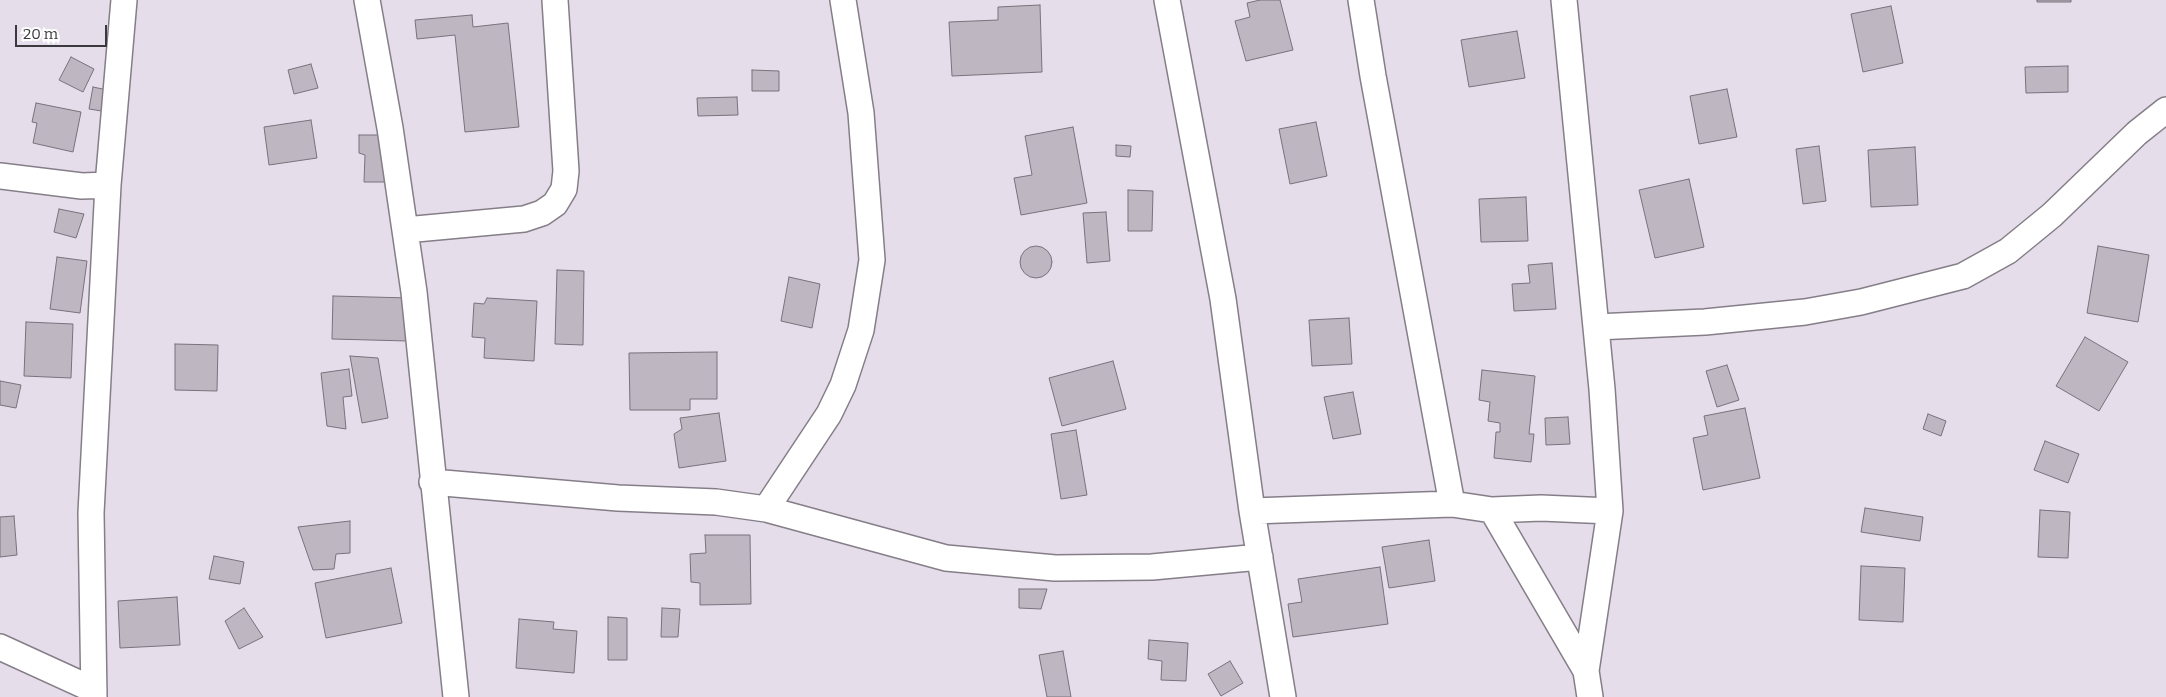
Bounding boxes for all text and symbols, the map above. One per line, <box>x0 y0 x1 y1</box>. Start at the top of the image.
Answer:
scale bar <box>18 15 110 47</box>
text: 20 m <box>23 25 58 43</box>

